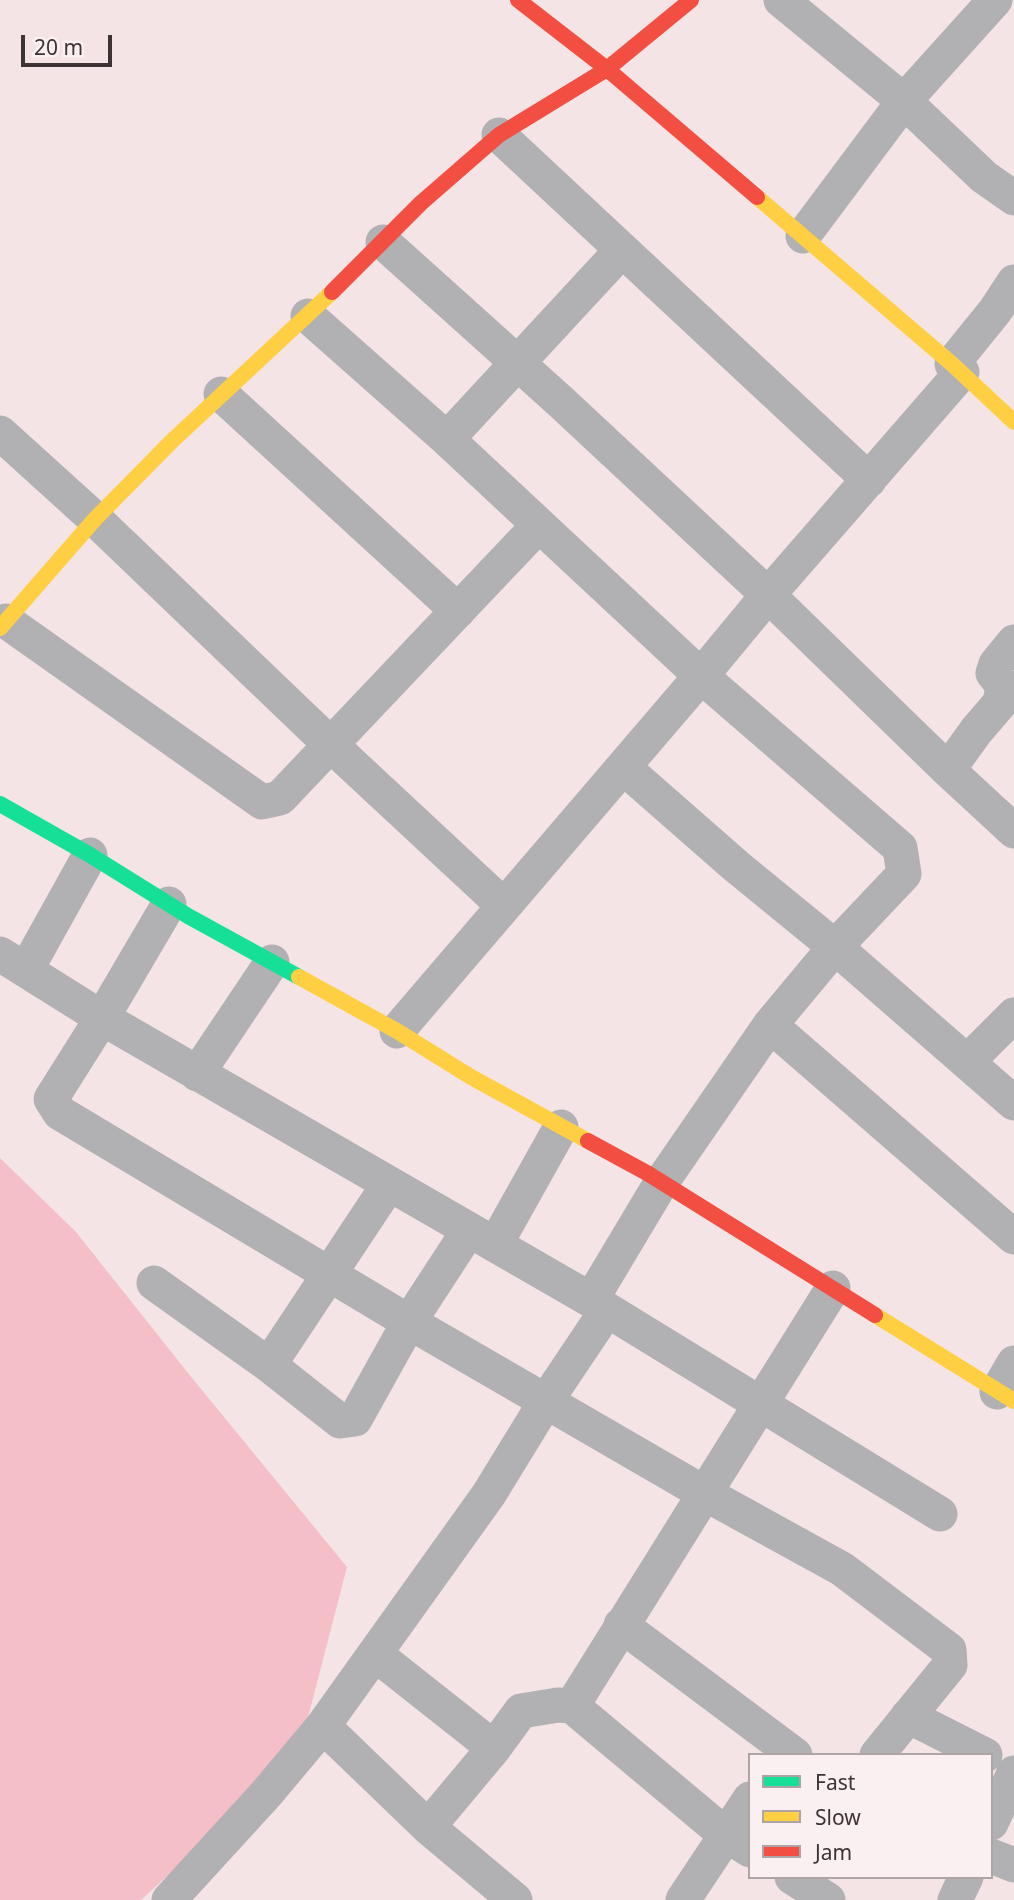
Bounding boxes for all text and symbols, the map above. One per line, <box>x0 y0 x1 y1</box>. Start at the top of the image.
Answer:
scale bar <box>24 21 116 65</box>
text: 20 m <box>34 33 83 61</box>
legend <box>748 1753 993 1879</box>
text: Fast <box>815 1768 855 1796</box>
text: Slow <box>815 1803 861 1831</box>
text: Jam <box>815 1838 852 1866</box>

